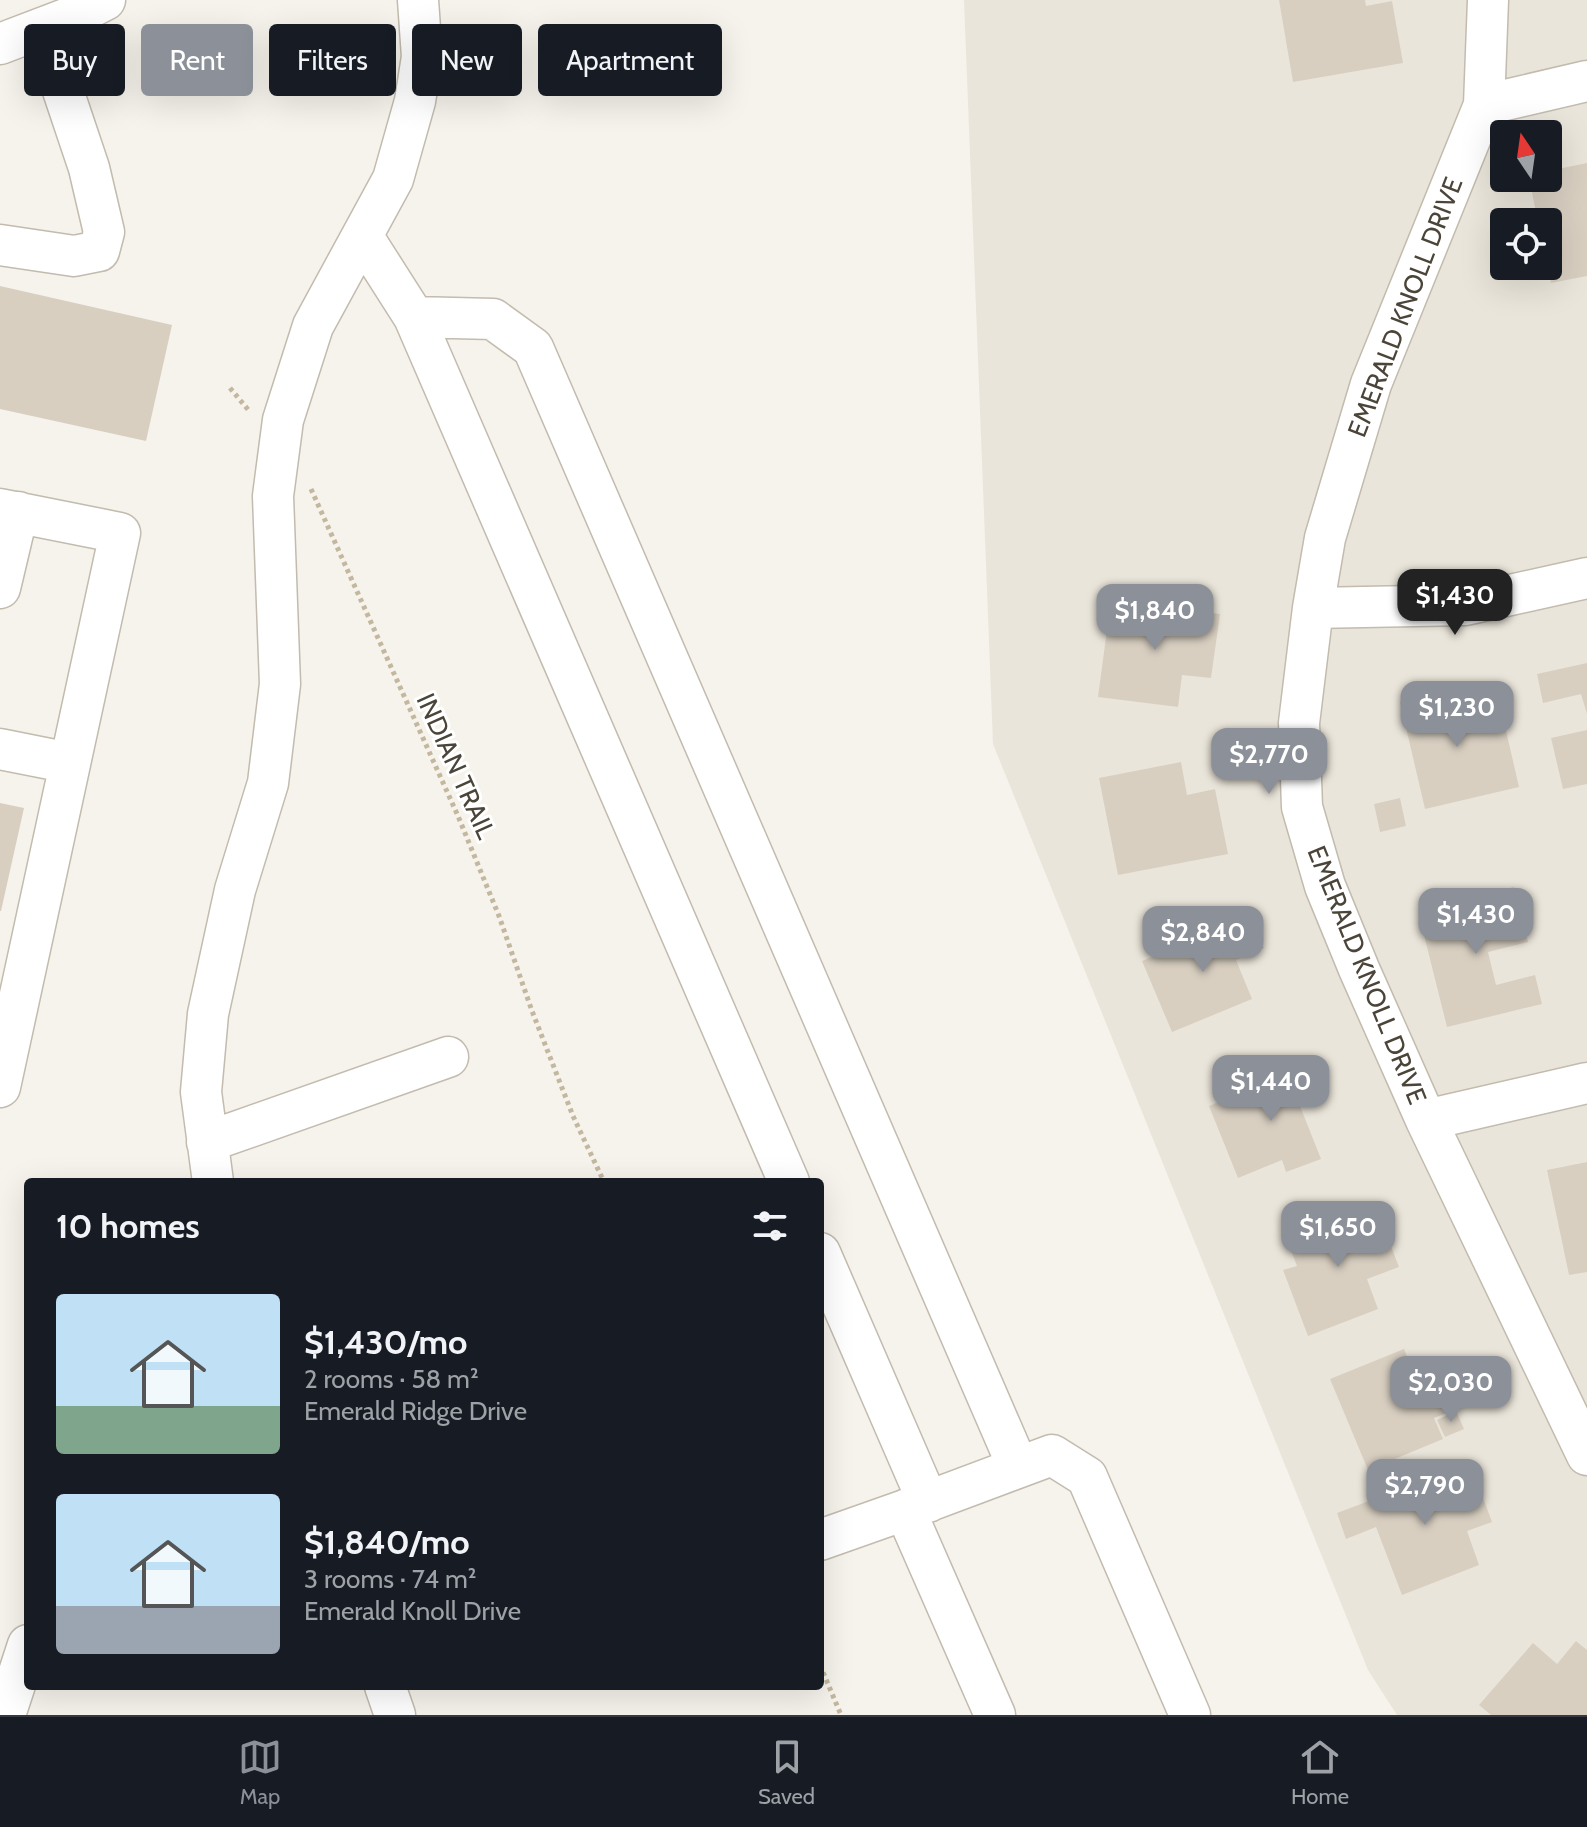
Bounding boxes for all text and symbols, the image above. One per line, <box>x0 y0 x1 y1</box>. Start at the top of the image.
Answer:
chip: Buy <box>24 24 125 96</box>
chip: Rent <box>141 24 253 96</box>
chip: Filters <box>269 24 396 96</box>
chip: New <box>412 24 522 96</box>
chip: Apartment <box>538 24 722 96</box>
north arrow <box>1490 120 1562 192</box>
map controls <box>1490 120 1562 280</box>
street label: EMERALD KNOLL DRIVE <box>1341 173 1469 441</box>
button: locate <box>1490 208 1562 280</box>
pin: $1,430 <box>1390 569 1520 637</box>
text: $1,430 <box>1415 579 1495 611</box>
pin: $1,840 <box>1090 584 1220 652</box>
text: $1,840 <box>1115 594 1195 626</box>
pin: $1,230 <box>1392 681 1522 749</box>
street label: INDIAN TRAIL <box>410 688 502 844</box>
text: $1,230 <box>1419 691 1495 723</box>
pin: $2,770 <box>1204 728 1334 796</box>
text: $2,770 <box>1229 738 1309 770</box>
street label: EMERALD KNOLL DRIVE <box>1301 841 1433 1109</box>
pin: $1,430 <box>1411 888 1541 956</box>
text: $1,430 <box>1436 898 1516 930</box>
pin: $2,840 <box>1138 906 1268 974</box>
text: $2,840 <box>1160 916 1246 948</box>
pin: $1,440 <box>1206 1055 1336 1123</box>
text: $1,440 <box>1230 1065 1312 1097</box>
pin: $1,650 <box>1273 1201 1403 1269</box>
icon: filters <box>748 1204 792 1248</box>
text: 10 homes <box>56 1205 200 1247</box>
text: $1,650 <box>1299 1211 1377 1243</box>
text: $1,430/mo <box>304 1321 467 1363</box>
icon: home <box>120 1326 216 1422</box>
pin: $2,030 <box>1386 1356 1516 1424</box>
text: 2 rooms · 58 m² <box>304 1363 479 1395</box>
text: $2,030 <box>1408 1366 1494 1398</box>
text: Emerald Ridge Drive <box>304 1395 527 1427</box>
pin: $2,790 <box>1360 1459 1490 1527</box>
text: $2,790 <box>1384 1469 1466 1501</box>
text: $1,840/mo <box>304 1521 470 1563</box>
icon: home <box>120 1526 216 1622</box>
text: 3 rooms · 74 m² <box>304 1563 476 1595</box>
text: Emerald Knoll Drive <box>304 1595 521 1627</box>
tab: Map <box>238 1735 282 1810</box>
tab: Saved <box>758 1735 815 1810</box>
tab: Home <box>1291 1735 1349 1810</box>

